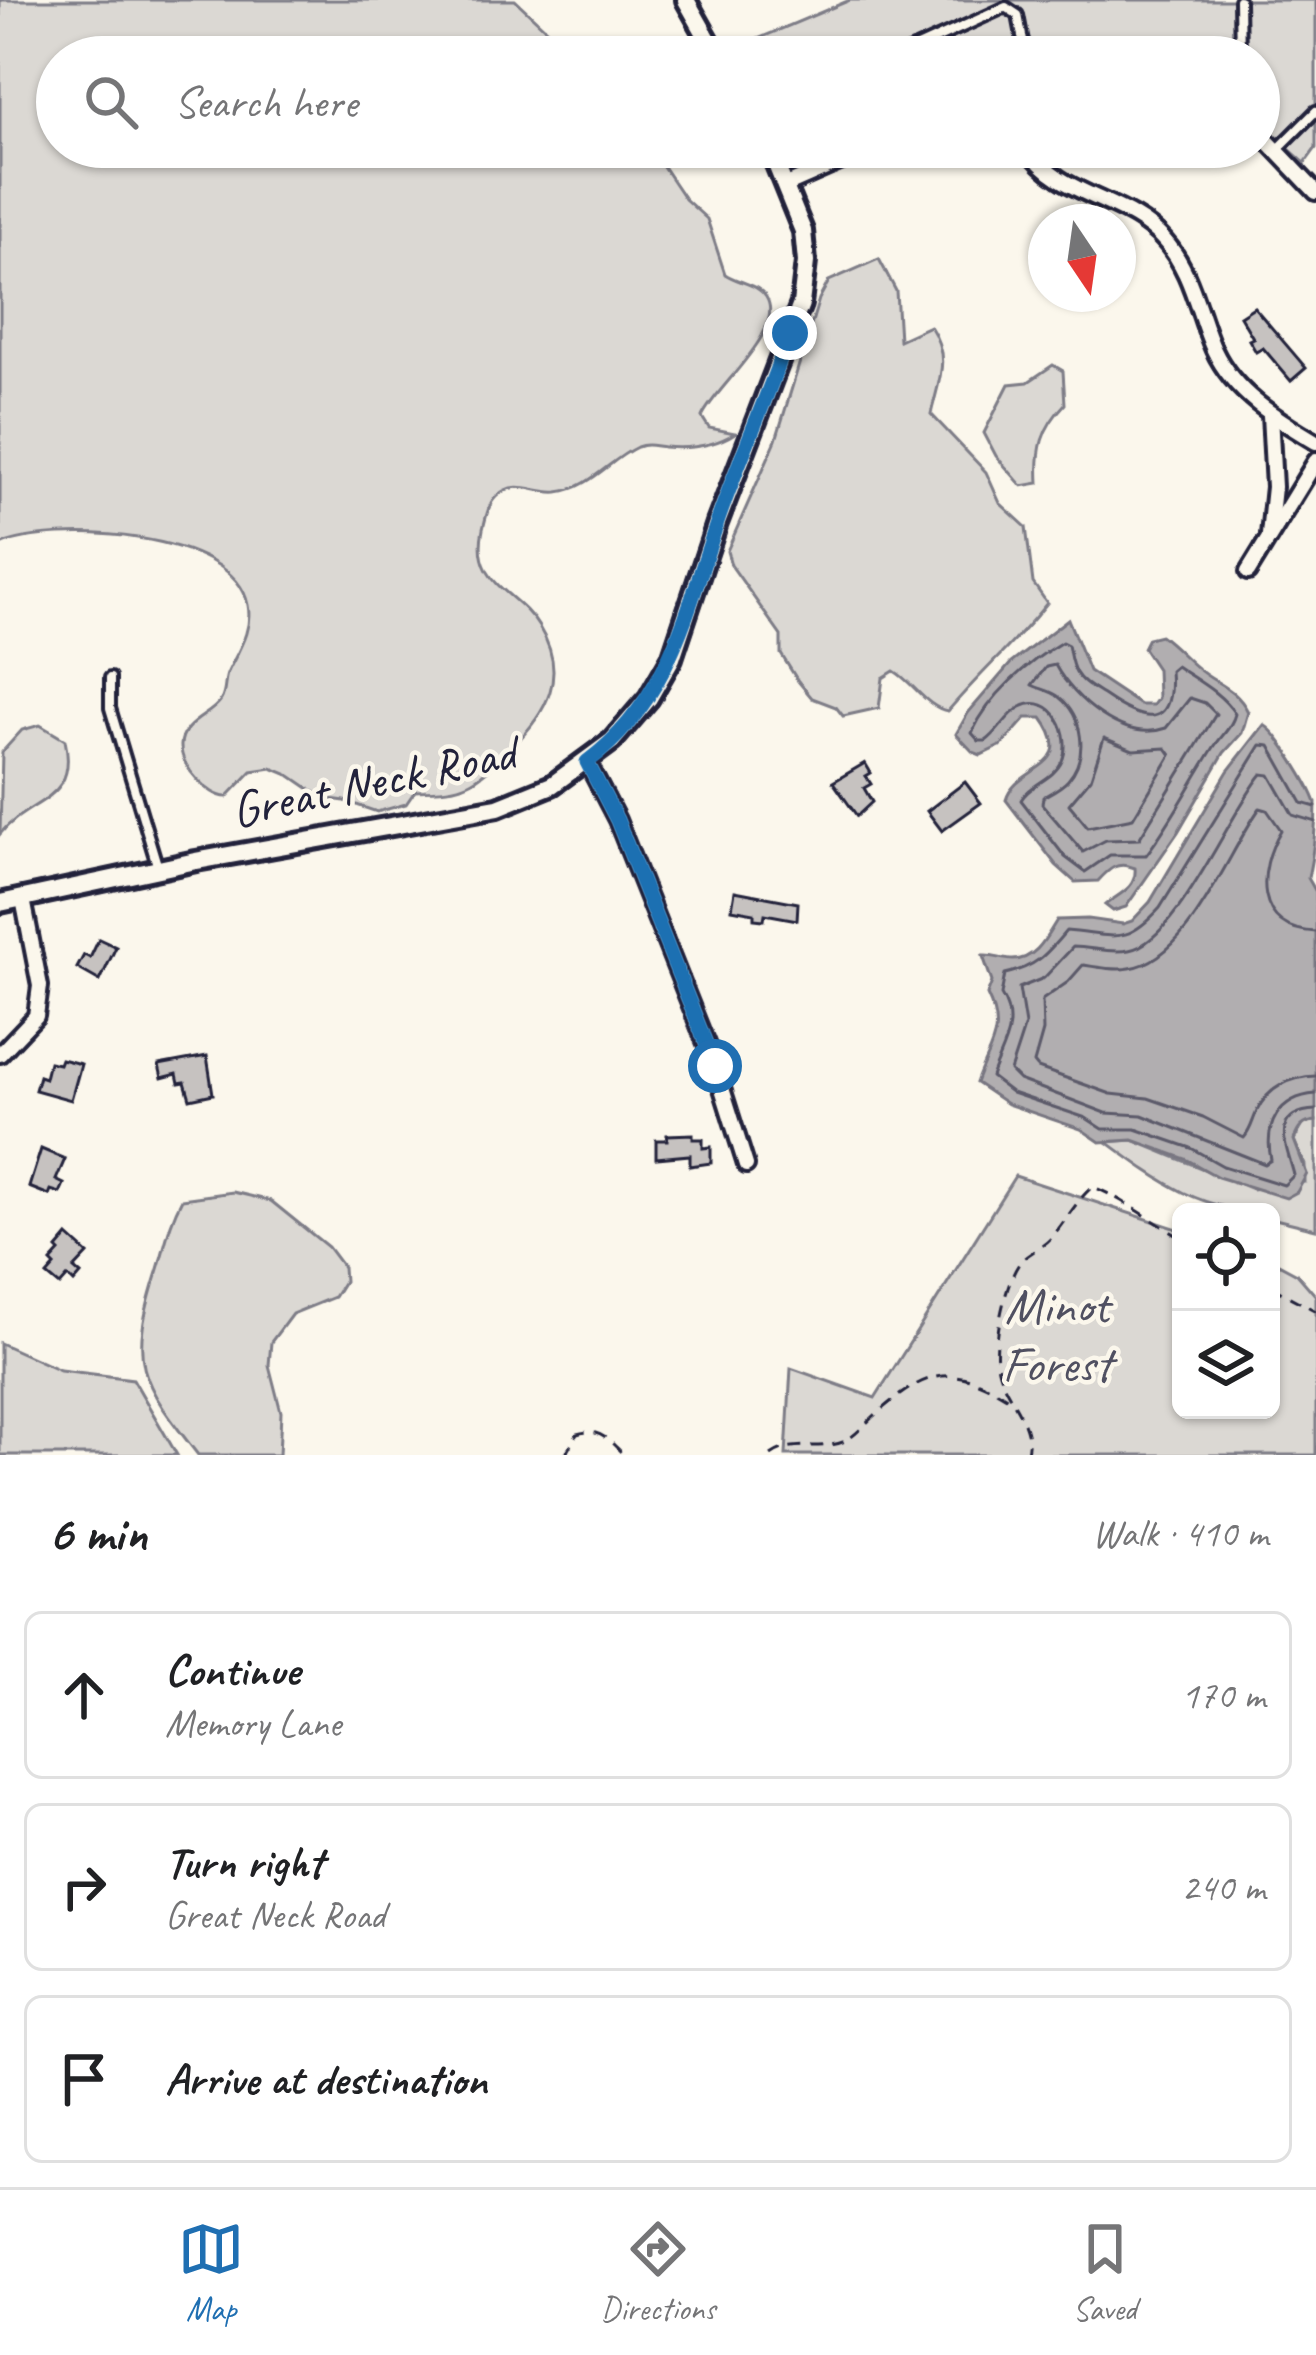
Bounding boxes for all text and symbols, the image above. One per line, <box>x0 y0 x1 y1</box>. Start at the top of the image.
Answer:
search box <box>36 36 1280 168</box>
icon: search <box>78 69 144 135</box>
text: Search here <box>174 74 357 131</box>
north arrow <box>1028 204 1136 312</box>
route end <box>763 306 817 360</box>
street label: Great Neck Road <box>225 718 528 842</box>
route start <box>688 1039 742 1093</box>
map controls <box>1172 1203 1280 1419</box>
button: locate <box>1172 1203 1280 1311</box>
park label: Minot Forest <box>1002 1273 1118 1396</box>
button: layers <box>1172 1311 1280 1419</box>
text: 6 min <box>48 1501 147 1565</box>
text: Walk · 410 m <box>1092 1509 1268 1558</box>
text: Continue <box>165 1642 299 1699</box>
icon: ahead <box>51 1662 117 1728</box>
text: 170 m <box>1181 1671 1265 1720</box>
text: Memory Lane <box>165 1699 341 1748</box>
text: Turn right <box>165 1834 323 1891</box>
icon: right <box>51 1854 117 1920</box>
text: 240 m <box>1181 1863 1265 1912</box>
text: Great Neck Road <box>165 1891 385 1940</box>
icon: arrive <box>51 2046 117 2112</box>
text: Arrive at destination <box>165 2051 487 2108</box>
tab: Map <box>178 2216 244 2330</box>
tab: Directions <box>601 2216 715 2330</box>
tab: Saved <box>1072 2216 1138 2330</box>

